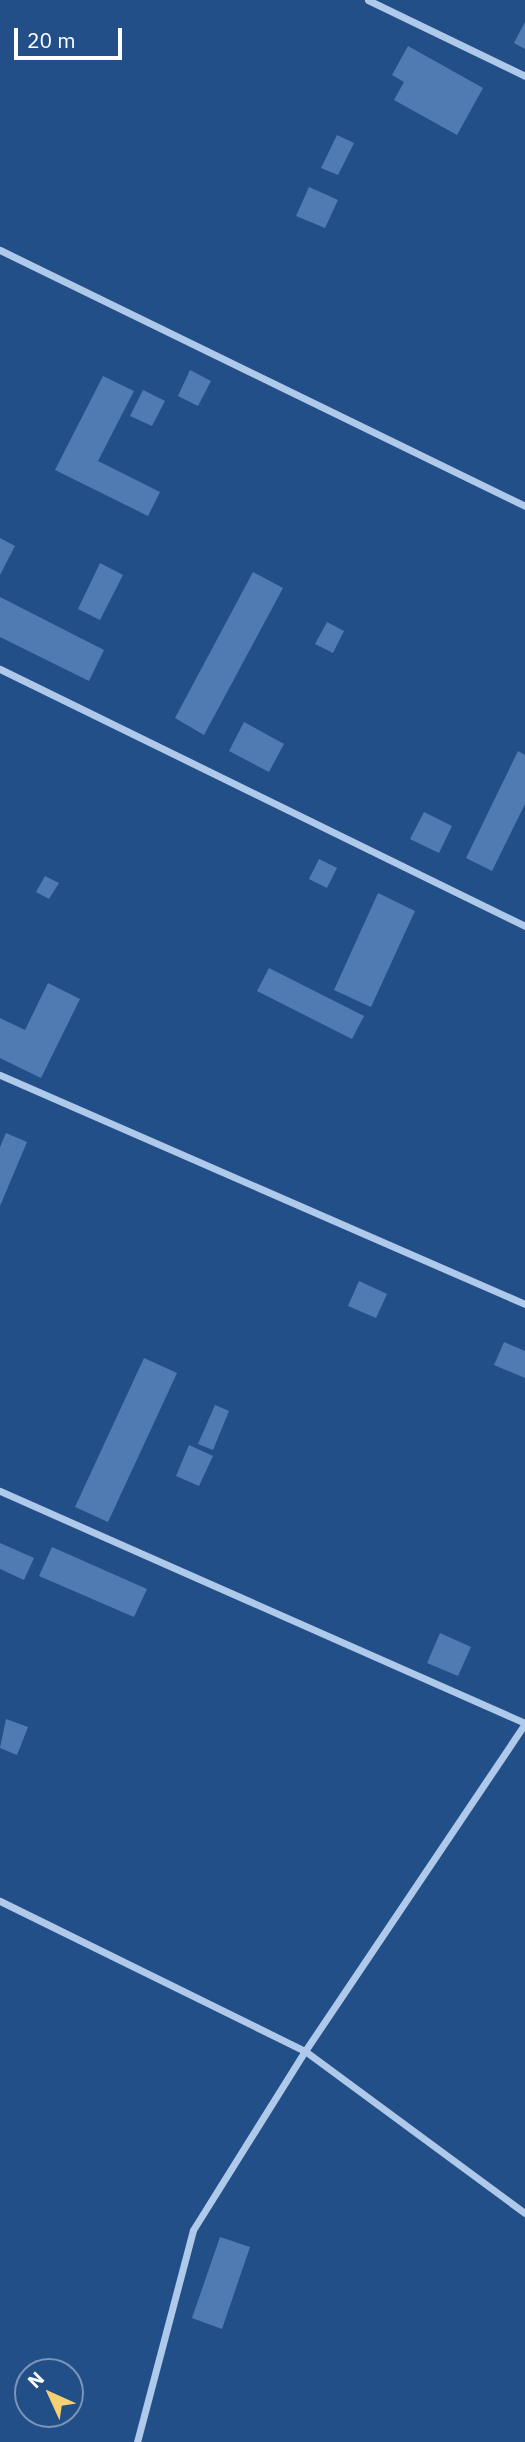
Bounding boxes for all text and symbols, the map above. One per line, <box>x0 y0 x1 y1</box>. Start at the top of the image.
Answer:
scale bar <box>18 14 126 58</box>
text: 20 m <box>27 26 76 54</box>
north arrow <box>14 2358 84 2428</box>
text: N <box>22 2366 49 2393</box>

